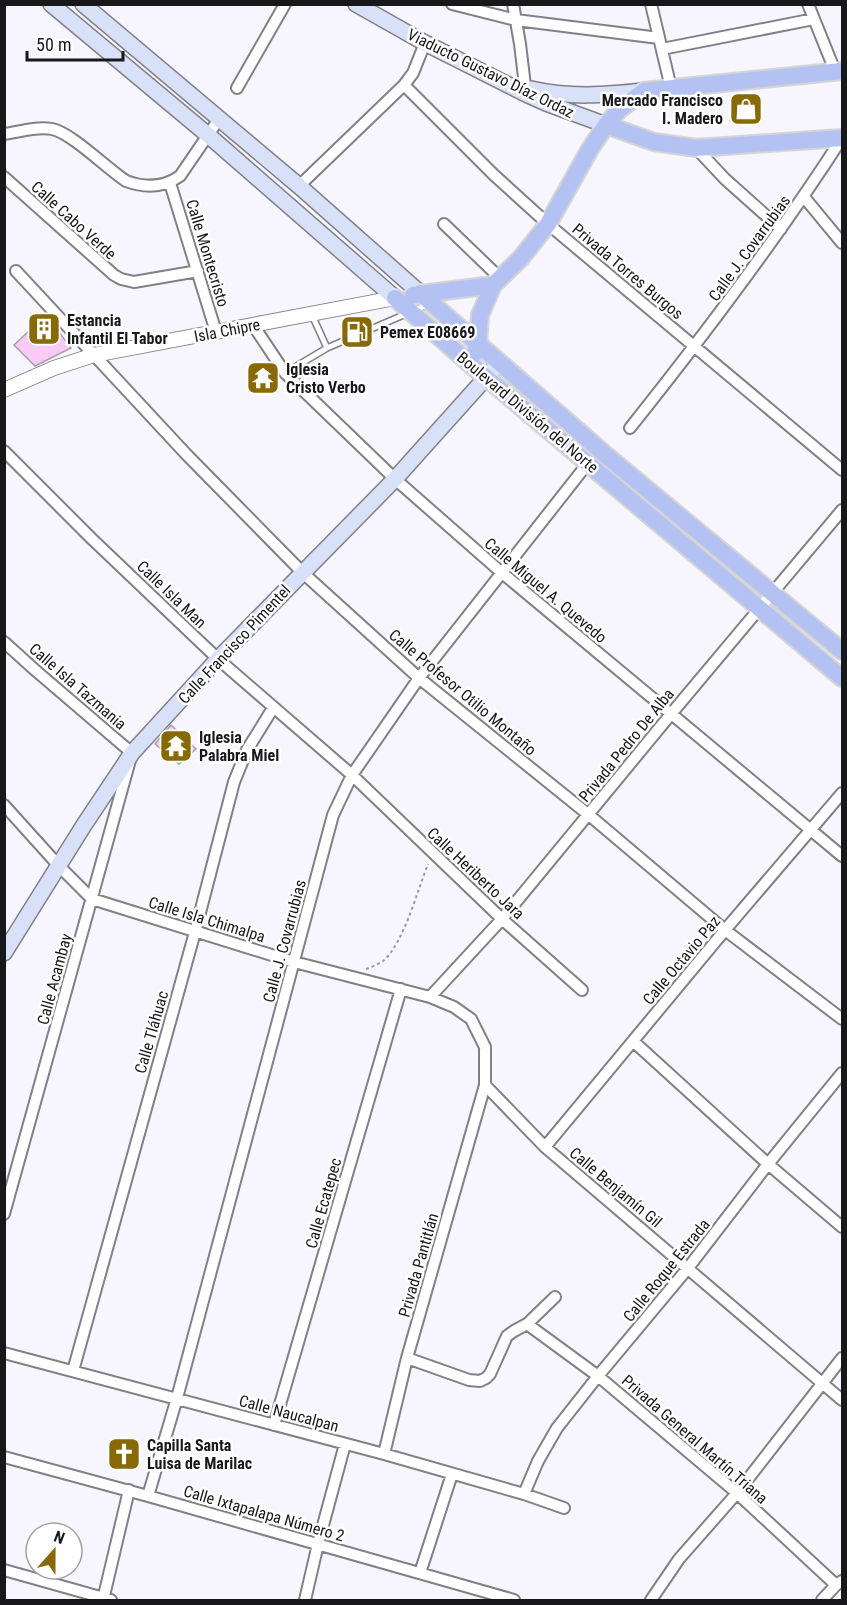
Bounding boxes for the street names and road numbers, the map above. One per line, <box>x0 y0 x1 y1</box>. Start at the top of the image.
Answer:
street label: Viaducto Gustavo Díaz Ordaz <box>404 25 577 122</box>
street label: Calle Cabo Verde <box>27 177 120 264</box>
street label: Calle J. Covarrubias <box>705 192 794 305</box>
street label: Calle Montecristo <box>182 197 233 309</box>
street label: Privada Torres Burgos <box>568 219 687 323</box>
street label: Isla Chipre <box>192 315 262 346</box>
street label: Boulevard División del Norte <box>453 348 602 477</box>
street label: Calle Miguel A. Quevedo <box>481 534 611 647</box>
street label: Calle Isla Man <box>133 557 210 632</box>
street label: Calle Francisco Pimentel <box>174 581 294 708</box>
street label: Calle Profesor Otilio Montaño <box>385 625 540 760</box>
street label: Calle Isla Tazmania <box>25 639 130 734</box>
street label: Privada Pedro De Alba <box>575 685 678 806</box>
street label: Calle Heriberto Jara <box>423 824 528 923</box>
street label: Calle J. Covarrubias <box>259 878 310 1005</box>
street label: Calle Isla Chimalpa <box>146 893 267 946</box>
street label: Calle Octavio Paz <box>639 912 724 1009</box>
street label: Calle Acambay <box>33 931 76 1027</box>
street label: Calle Tláhuac <box>131 989 172 1076</box>
street label: Calle Benjamín Gil <box>566 1143 666 1231</box>
street label: Calle Ecatepec <box>302 1156 345 1251</box>
street label: Privada Pantitlán <box>395 1211 442 1319</box>
street label: Calle Roque Estrada <box>619 1215 714 1325</box>
street label: Privada General Martín Triana <box>618 1371 771 1508</box>
street label: Calle Naucalpan <box>237 1391 341 1436</box>
street label: Calle Ixtapalapa Número 2 <box>181 1481 347 1546</box>

